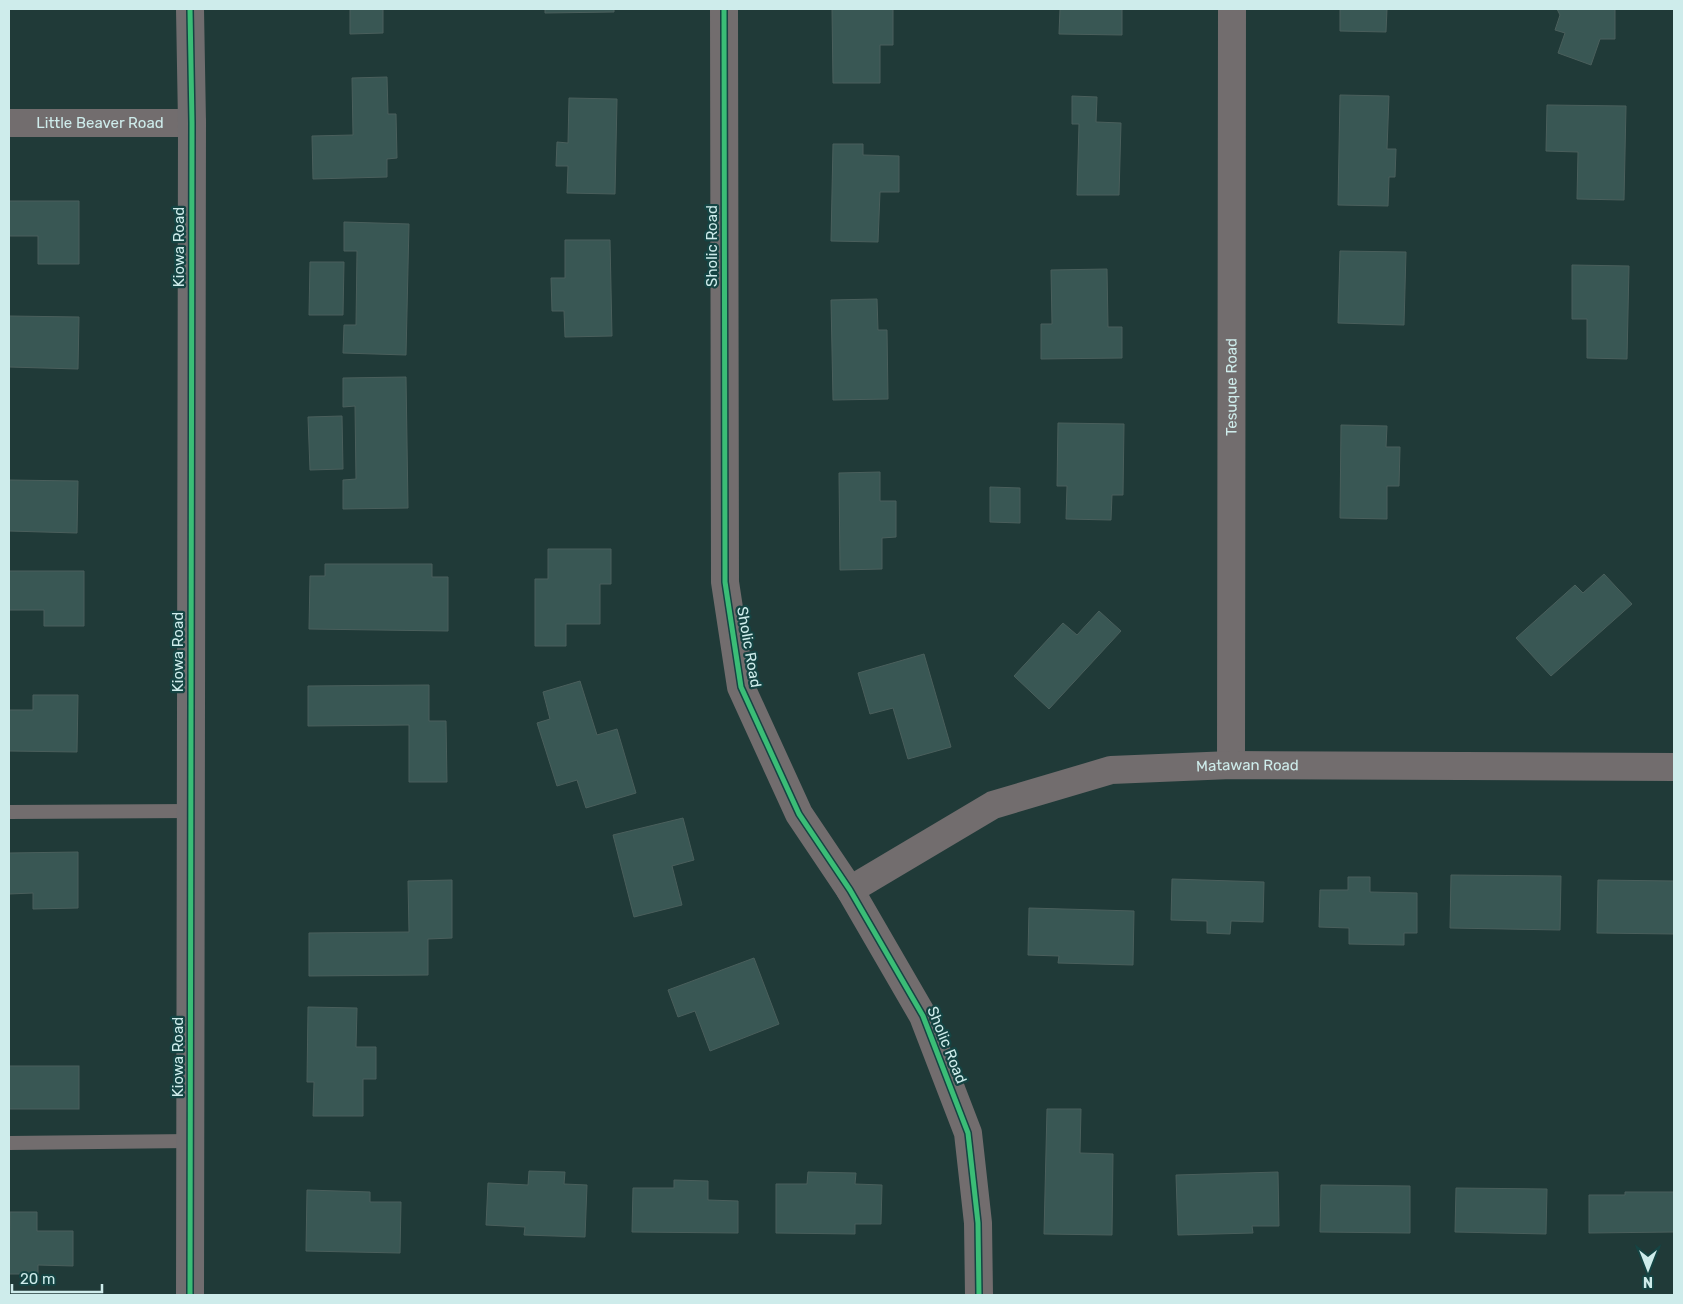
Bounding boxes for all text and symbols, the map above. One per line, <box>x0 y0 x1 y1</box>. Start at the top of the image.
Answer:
street label: Little Beaver Road <box>36 114 164 132</box>
street label: Sholic Road <box>703 205 721 287</box>
street label: Kiowa Road <box>170 207 188 287</box>
street label: Tesuque Road <box>1222 338 1241 436</box>
street label: Sholic Road <box>733 605 765 689</box>
street label: Kiowa Road <box>169 612 187 692</box>
street label: Matawan Road <box>1196 756 1299 775</box>
street label: Sholic Road <box>923 1004 971 1086</box>
street label: Kiowa Road <box>169 1017 187 1097</box>
north arrow <box>1623 1244 1673 1294</box>
scale bar <box>12 1262 102 1294</box>
text: 20 m <box>20 1270 55 1288</box>
text: N <box>1643 1273 1653 1290</box>

